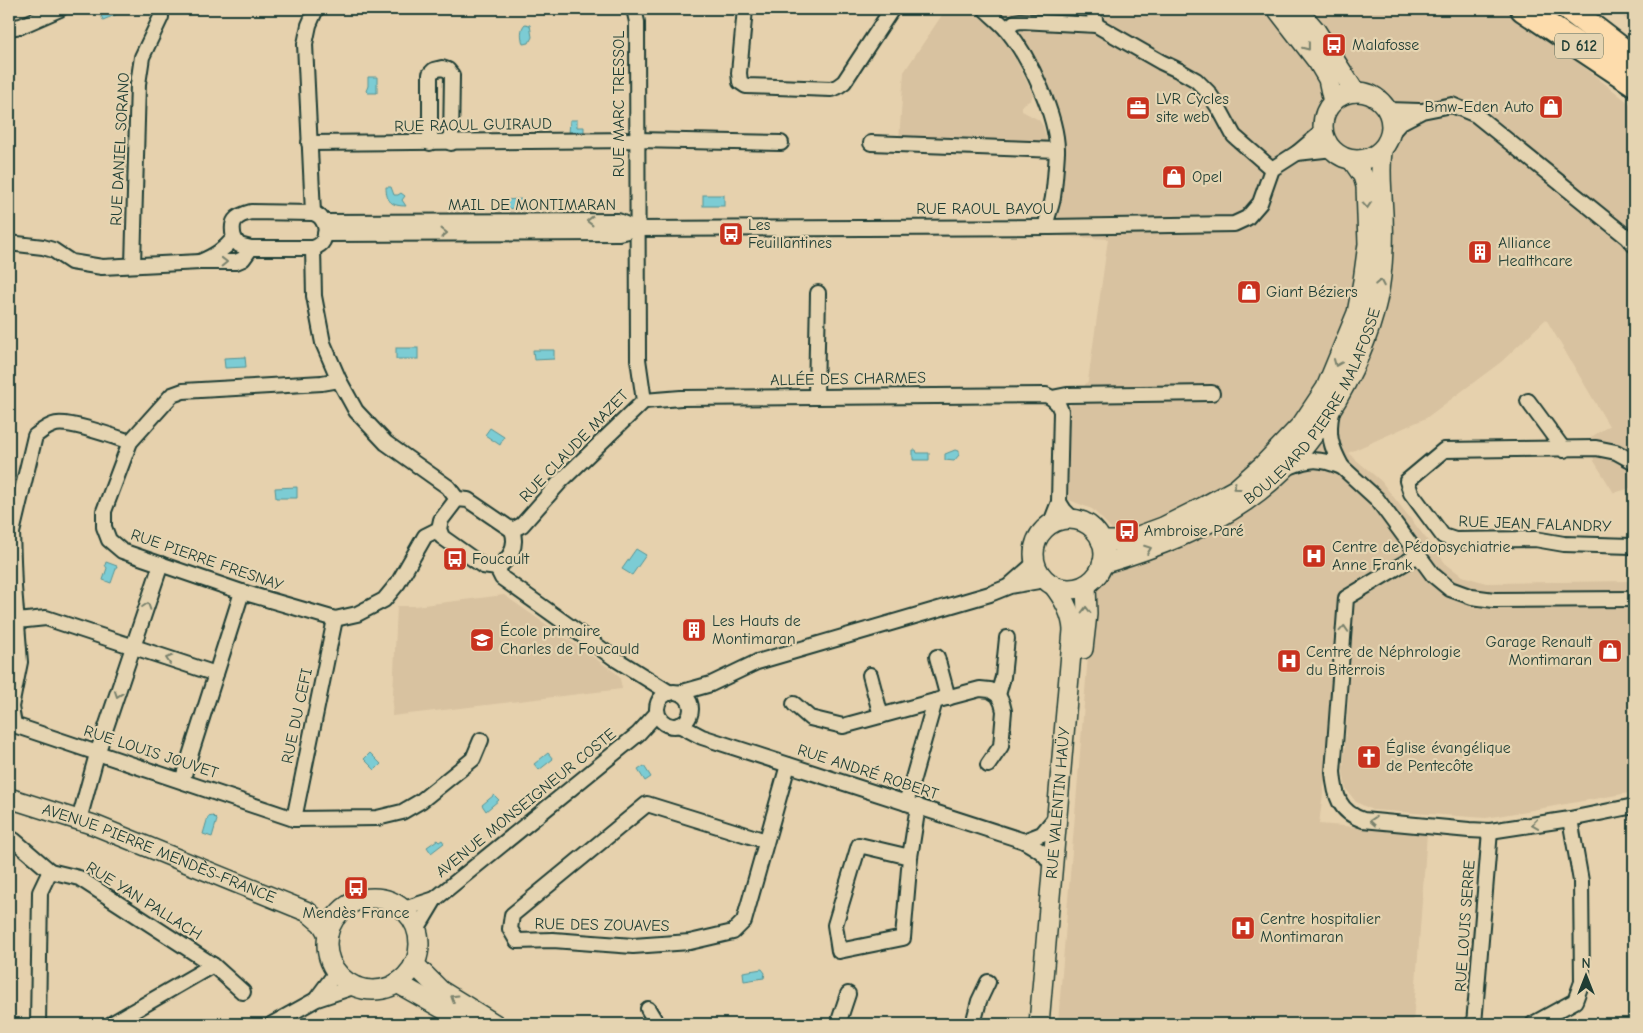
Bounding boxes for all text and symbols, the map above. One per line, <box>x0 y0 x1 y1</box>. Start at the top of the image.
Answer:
street label: RUE MARC TRESSOL <box>610 31 628 177</box>
bus stop icon: Malafosse <box>1321 32 1347 58</box>
road number: D 612 <box>1555 34 1603 58</box>
place label: Malafosse <box>1352 36 1419 54</box>
one-way arrow <box>1301 41 1309 50</box>
street label: RUE DANIEL SORANO <box>107 72 133 226</box>
place label: LVR Cycles site web <box>1156 90 1229 126</box>
shop icon: Bmw-Eden Auto <box>1538 94 1564 120</box>
office icon: LVR Cycles site web <box>1125 95 1151 121</box>
place label: Bmw-Eden Auto <box>1424 98 1534 116</box>
street label: RUE RAOUL GUIRAUD <box>394 115 552 135</box>
shop icon: Opel <box>1161 164 1187 190</box>
place label: Opel <box>1192 168 1222 186</box>
street label: MAIL DE MONTIMARAN <box>448 196 616 214</box>
street label: RUE RAOUL BAYOU <box>916 200 1054 218</box>
one-way arrow <box>1362 202 1373 210</box>
one-way arrow <box>586 216 594 226</box>
place label: Les Feuillantines <box>748 216 832 252</box>
bus stop icon: Les Feuillantines <box>718 221 744 247</box>
one-way arrow <box>440 228 448 238</box>
place label: Alliance Healthcare <box>1498 234 1573 270</box>
building icon: Alliance Healthcare <box>1467 239 1493 265</box>
one-way arrow <box>221 257 229 267</box>
one-way arrow <box>1374 278 1384 287</box>
shop icon: Giant Béziers <box>1236 279 1262 305</box>
place label: Giant Béziers <box>1266 283 1358 301</box>
street label: BOULEVARD PIERRE MALAFOSSE <box>1241 306 1384 508</box>
one-way arrow <box>1333 358 1344 367</box>
street label: ALLÉE DES CHARMES <box>770 368 926 389</box>
street label: RUE CLAUDE MAZET <box>516 386 633 506</box>
one-way arrow <box>1233 482 1242 490</box>
street label: RUE JEAN FALANDRY <box>1458 512 1612 536</box>
bus stop icon: Ambroise Paré <box>1114 518 1140 544</box>
place label: Ambroise Paré <box>1144 522 1244 540</box>
street label: RUE PIERRE FRESNAY <box>128 525 286 595</box>
place label: Centre de Pédopsychiatrie Anne Frank <box>1332 538 1510 574</box>
hospital icon: Centre de Pédopsychiatrie Anne Frank <box>1301 543 1327 569</box>
one-way arrow <box>1143 545 1152 555</box>
bus stop icon: Foucault <box>442 546 468 572</box>
place label: Foucault <box>472 550 530 568</box>
one-way arrow <box>141 602 151 610</box>
one-way arrow <box>1081 605 1091 613</box>
place label: Les Hauts de Montimaran <box>712 612 801 648</box>
building icon: Les Hauts de Montimaran <box>681 617 707 643</box>
place label: École primaire Charles de Foucauld <box>500 621 639 658</box>
one-way arrow <box>1338 625 1349 633</box>
school or university icon: École primaire Charles de Foucauld <box>469 627 495 653</box>
place label: Garage Renault Montimaran <box>1485 633 1592 669</box>
shop icon: Garage Renault Montimaran <box>1597 638 1623 664</box>
place label: Centre de Néphrologie du Biterrois <box>1306 643 1461 679</box>
hospital icon: Centre de Néphrologie du Biterrois <box>1276 648 1302 674</box>
one-way arrow <box>166 655 174 665</box>
street label: RUE DU CEFI <box>278 667 316 765</box>
one-way arrow <box>114 689 124 697</box>
street label: RUE LOUIS JOUVET <box>82 722 221 782</box>
street label: AVENUE MONSEIGNEUR COSTE <box>432 725 620 881</box>
street label: RUE VALENTIN HAÜY <box>1043 725 1074 880</box>
place label: Église évangélique de Pentecôte <box>1386 738 1511 775</box>
street label: RUE ANDRÉ ROBERT <box>795 740 942 804</box>
church icon: Église évangélique de Pentecôte <box>1356 744 1382 770</box>
street label: AVENUE PIERRE MENDÈS-FRANCE <box>40 800 279 907</box>
one-way arrow <box>1369 816 1377 827</box>
one-way arrow <box>1530 818 1538 829</box>
street label: RUE YAN PALLACH <box>83 858 205 944</box>
street label: RUE LOUIS SERRE <box>1451 859 1479 993</box>
bus stop icon: Mendès France <box>343 875 369 901</box>
place label: Mendès France <box>303 904 409 922</box>
place label: Centre hospitalier Montimaran <box>1260 910 1381 946</box>
street label: RUE DES ZOUAVES <box>534 915 670 935</box>
hospital icon: Centre hospitalier Montimaran <box>1230 915 1256 941</box>
north arrow <box>1560 950 1610 1000</box>
text: N <box>1581 955 1591 972</box>
one-way arrow <box>450 995 459 1005</box>

